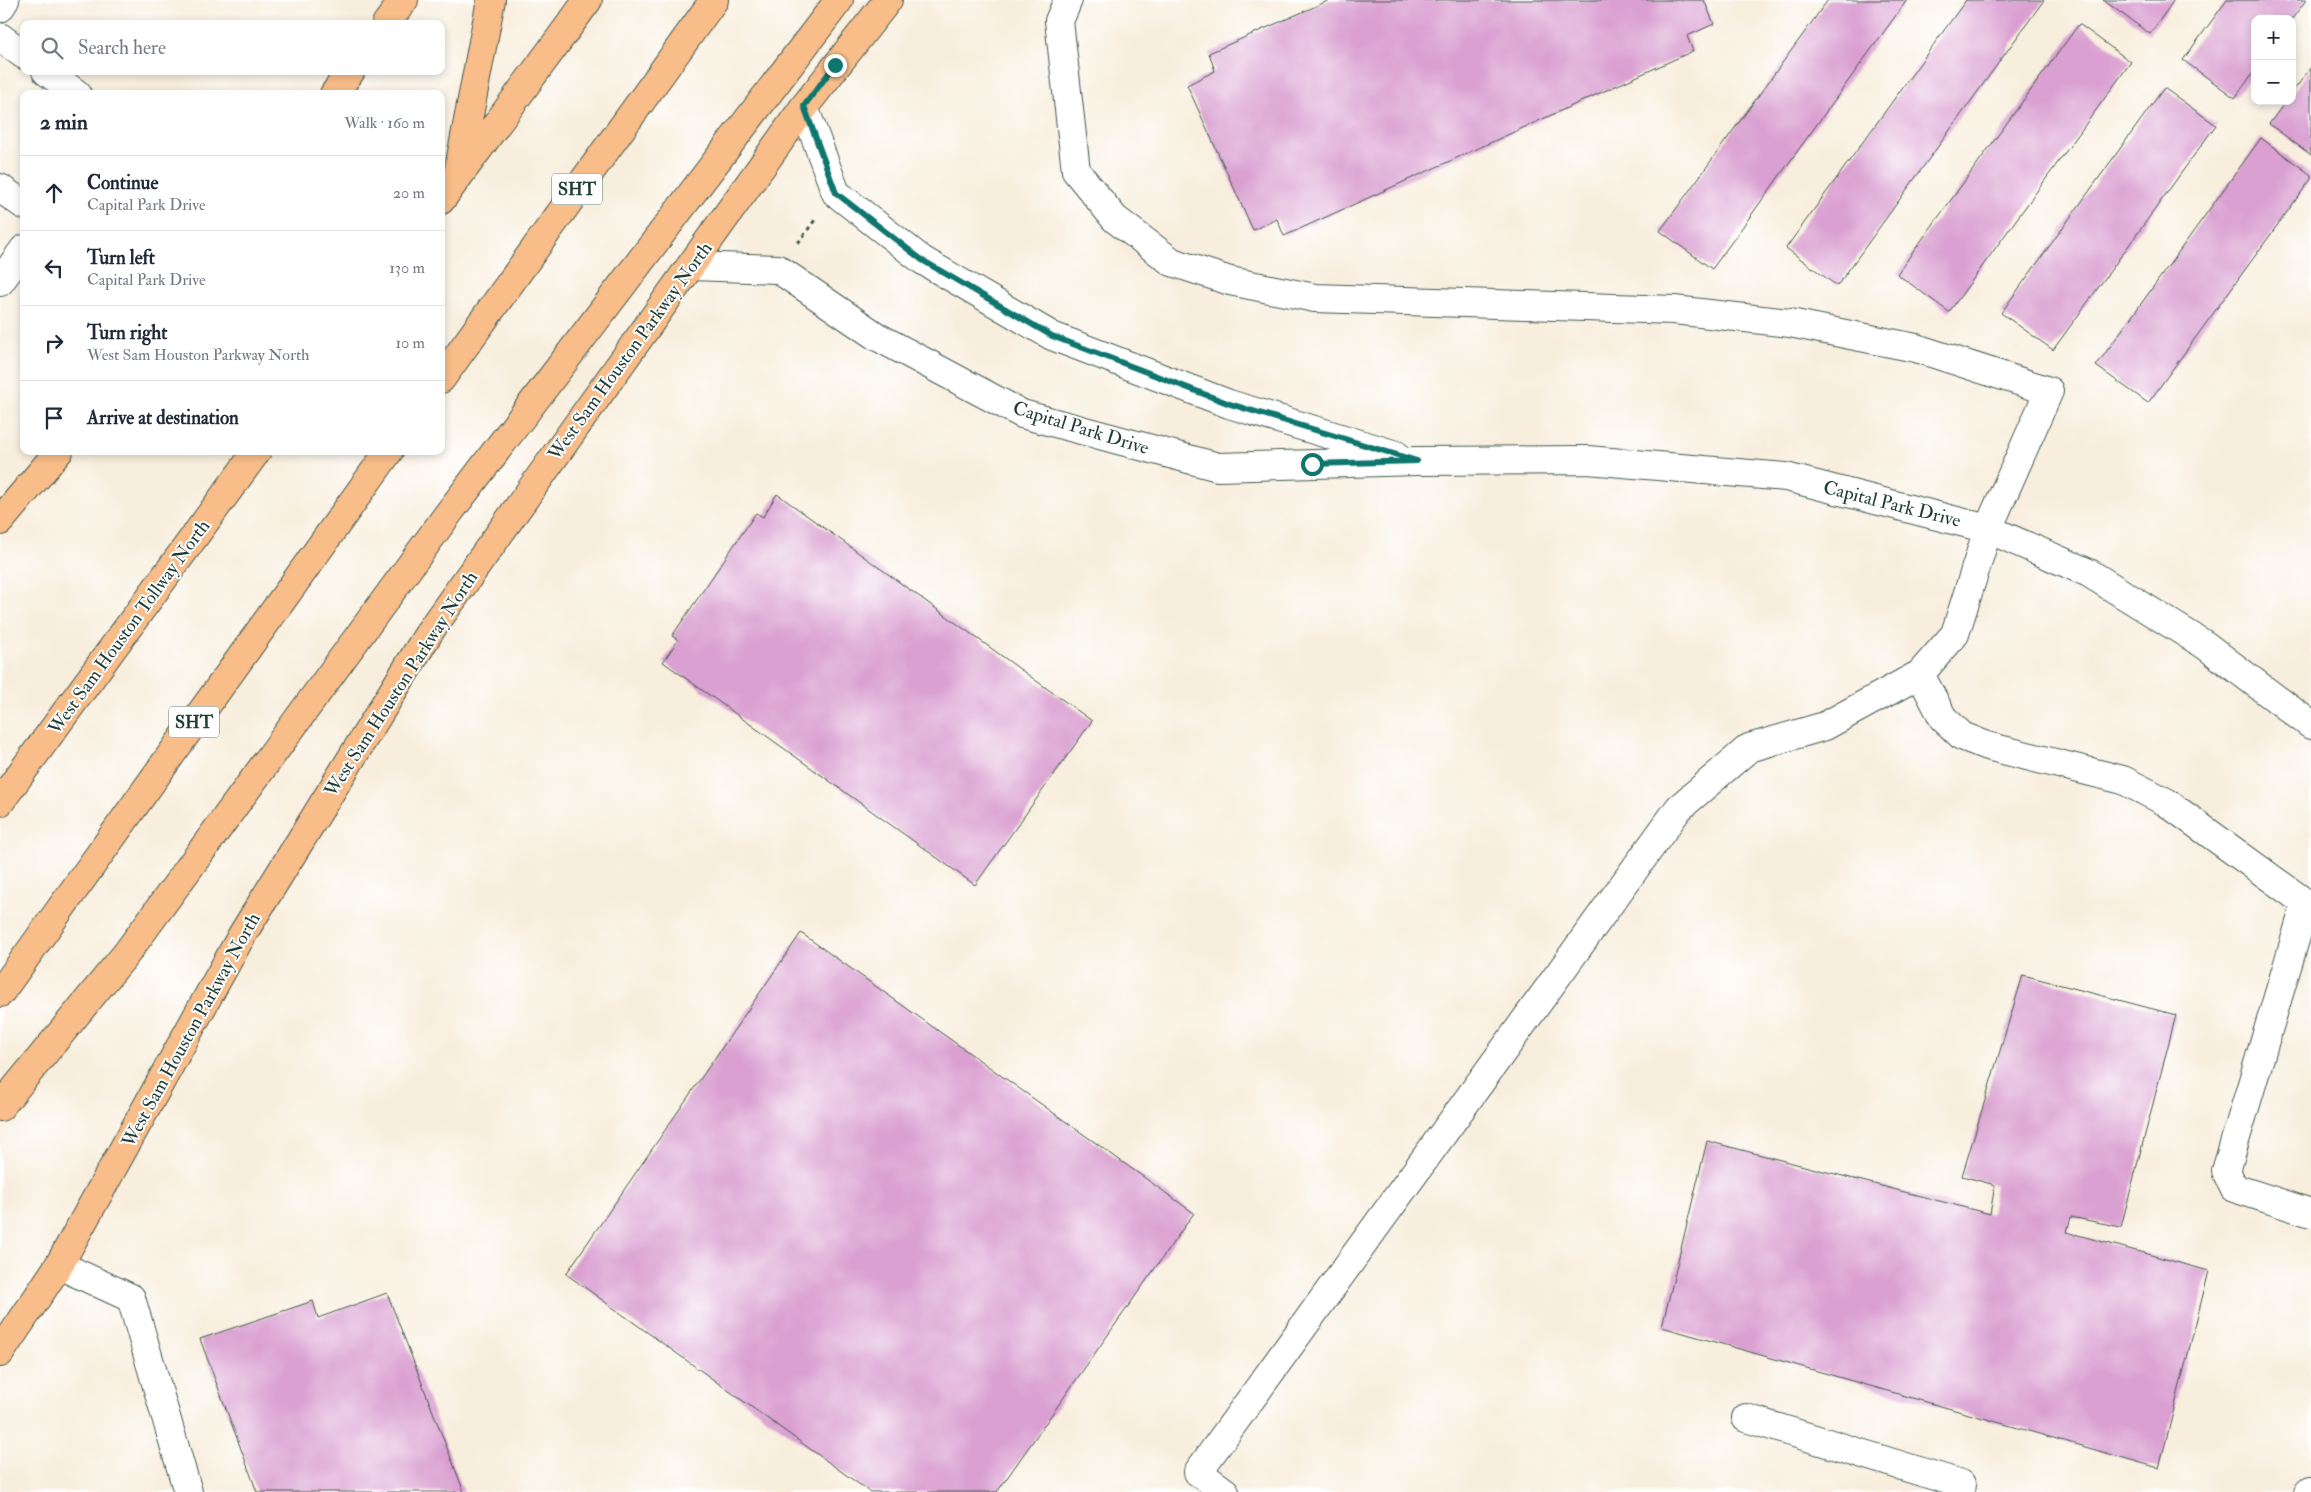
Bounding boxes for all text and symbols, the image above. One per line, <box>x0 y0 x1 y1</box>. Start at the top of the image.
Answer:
map controls <box>2251 15 2296 105</box>
button: + <box>2251 15 2296 60</box>
search box <box>20 20 445 75</box>
icon: search <box>38 34 66 62</box>
text: Search here <box>78 36 166 60</box>
route end <box>824 54 847 77</box>
button: − <box>2251 60 2296 105</box>
text: 2 min <box>40 109 88 136</box>
text: Walk · 160 m <box>344 113 425 133</box>
text: Continue <box>87 171 158 195</box>
road number: SHT <box>552 173 602 204</box>
icon: ahead <box>40 179 68 207</box>
text: 20 m <box>393 183 425 203</box>
text: Capital Park Drive <box>87 195 206 215</box>
street label: West Sam Houston Parkway North <box>542 237 717 466</box>
text: Turn left <box>87 246 155 270</box>
icon: left <box>40 254 68 282</box>
text: 130 m <box>389 258 425 278</box>
text: Capital Park Drive <box>87 270 206 290</box>
text: Turn right <box>87 321 167 345</box>
icon: right <box>40 329 68 357</box>
text: 10 m <box>395 333 425 353</box>
text: West Sam Houston Parkway North <box>87 345 309 365</box>
street label: Capital Park Drive <box>1010 396 1152 461</box>
icon: arrive <box>40 404 68 432</box>
text: Arrive at destination <box>87 406 239 430</box>
route start <box>1301 453 1324 476</box>
street label: Capital Park Drive <box>1820 475 1963 534</box>
street label: West Sam Houston Tollway North <box>42 515 215 740</box>
street label: West Sam Houston Parkway North <box>318 567 483 802</box>
road number: SHT <box>169 706 219 738</box>
street label: West Sam Houston Parkway North <box>116 909 266 1152</box>

